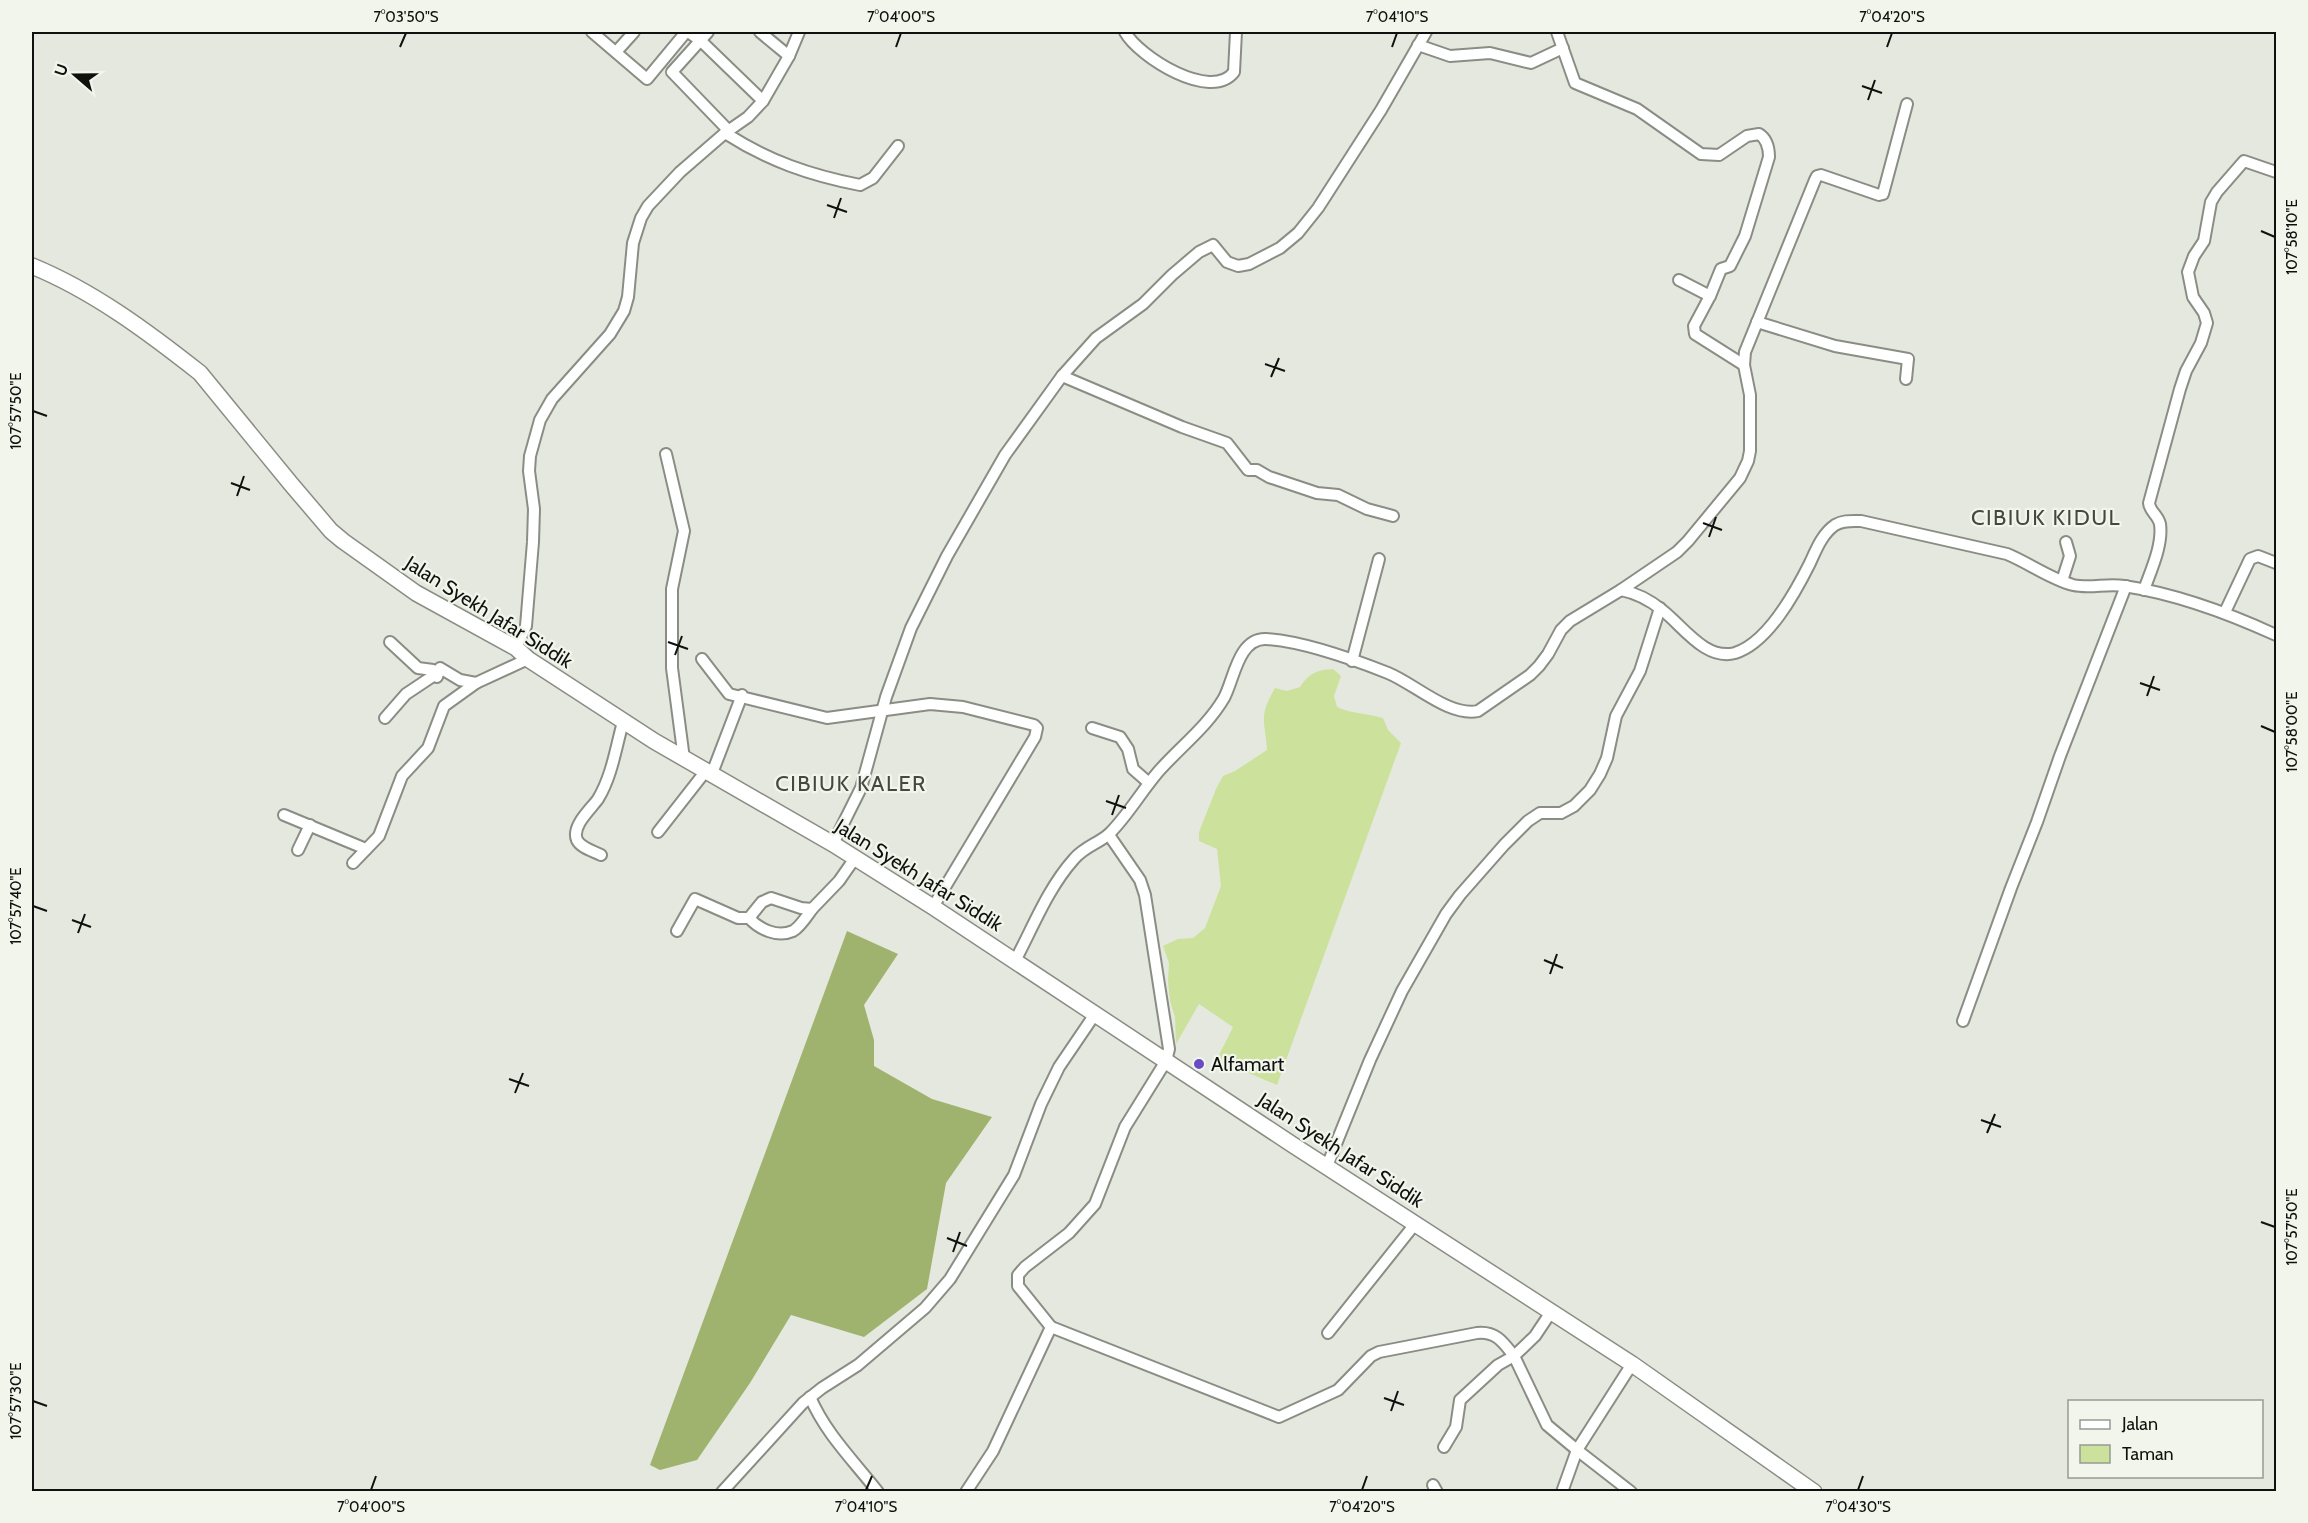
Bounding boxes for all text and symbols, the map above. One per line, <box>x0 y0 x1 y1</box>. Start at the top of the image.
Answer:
text: 7°03'50"S <box>373 8 439 26</box>
text: 7°04'00"S <box>867 8 935 26</box>
text: 7°04'10"S <box>1366 8 1428 26</box>
text: 7°04'20"S <box>1859 8 1925 26</box>
north arrow <box>45 45 105 105</box>
text: U <box>50 61 72 79</box>
text: 107°58'10"E <box>2283 199 2301 275</box>
text: 107°57'50"E <box>7 372 25 450</box>
district label: CIBIUK KIDUL <box>1971 504 2121 531</box>
street label: Jalan Syekh Jafar Siddik <box>400 550 577 673</box>
text: 107°58'00"E <box>2283 692 2301 772</box>
district label: CIBIUK KALER <box>775 770 927 797</box>
street label: Jalan Syekh Jafar Siddik <box>830 813 1007 936</box>
text: 107°57'40"E <box>7 867 25 945</box>
place label: Alfamart <box>1211 1052 1284 1076</box>
marker: Alfamart <box>1192 1057 1206 1071</box>
street label: Jalan Syekh Jafar Siddik <box>1253 1087 1428 1213</box>
text: 107°57'50"E <box>2283 1188 2301 1266</box>
text: 107°57'30"E <box>7 1362 25 1440</box>
legend <box>2068 1400 2263 1478</box>
text: Jalan <box>2121 1413 2158 1435</box>
text: Taman <box>2122 1443 2174 1465</box>
text: 7°04'00"S <box>337 1498 405 1516</box>
text: 7°04'10"S <box>835 1498 897 1516</box>
text: 7°04'20"S <box>1329 1498 1395 1516</box>
text: 7°04'30"S <box>1825 1498 1891 1516</box>

